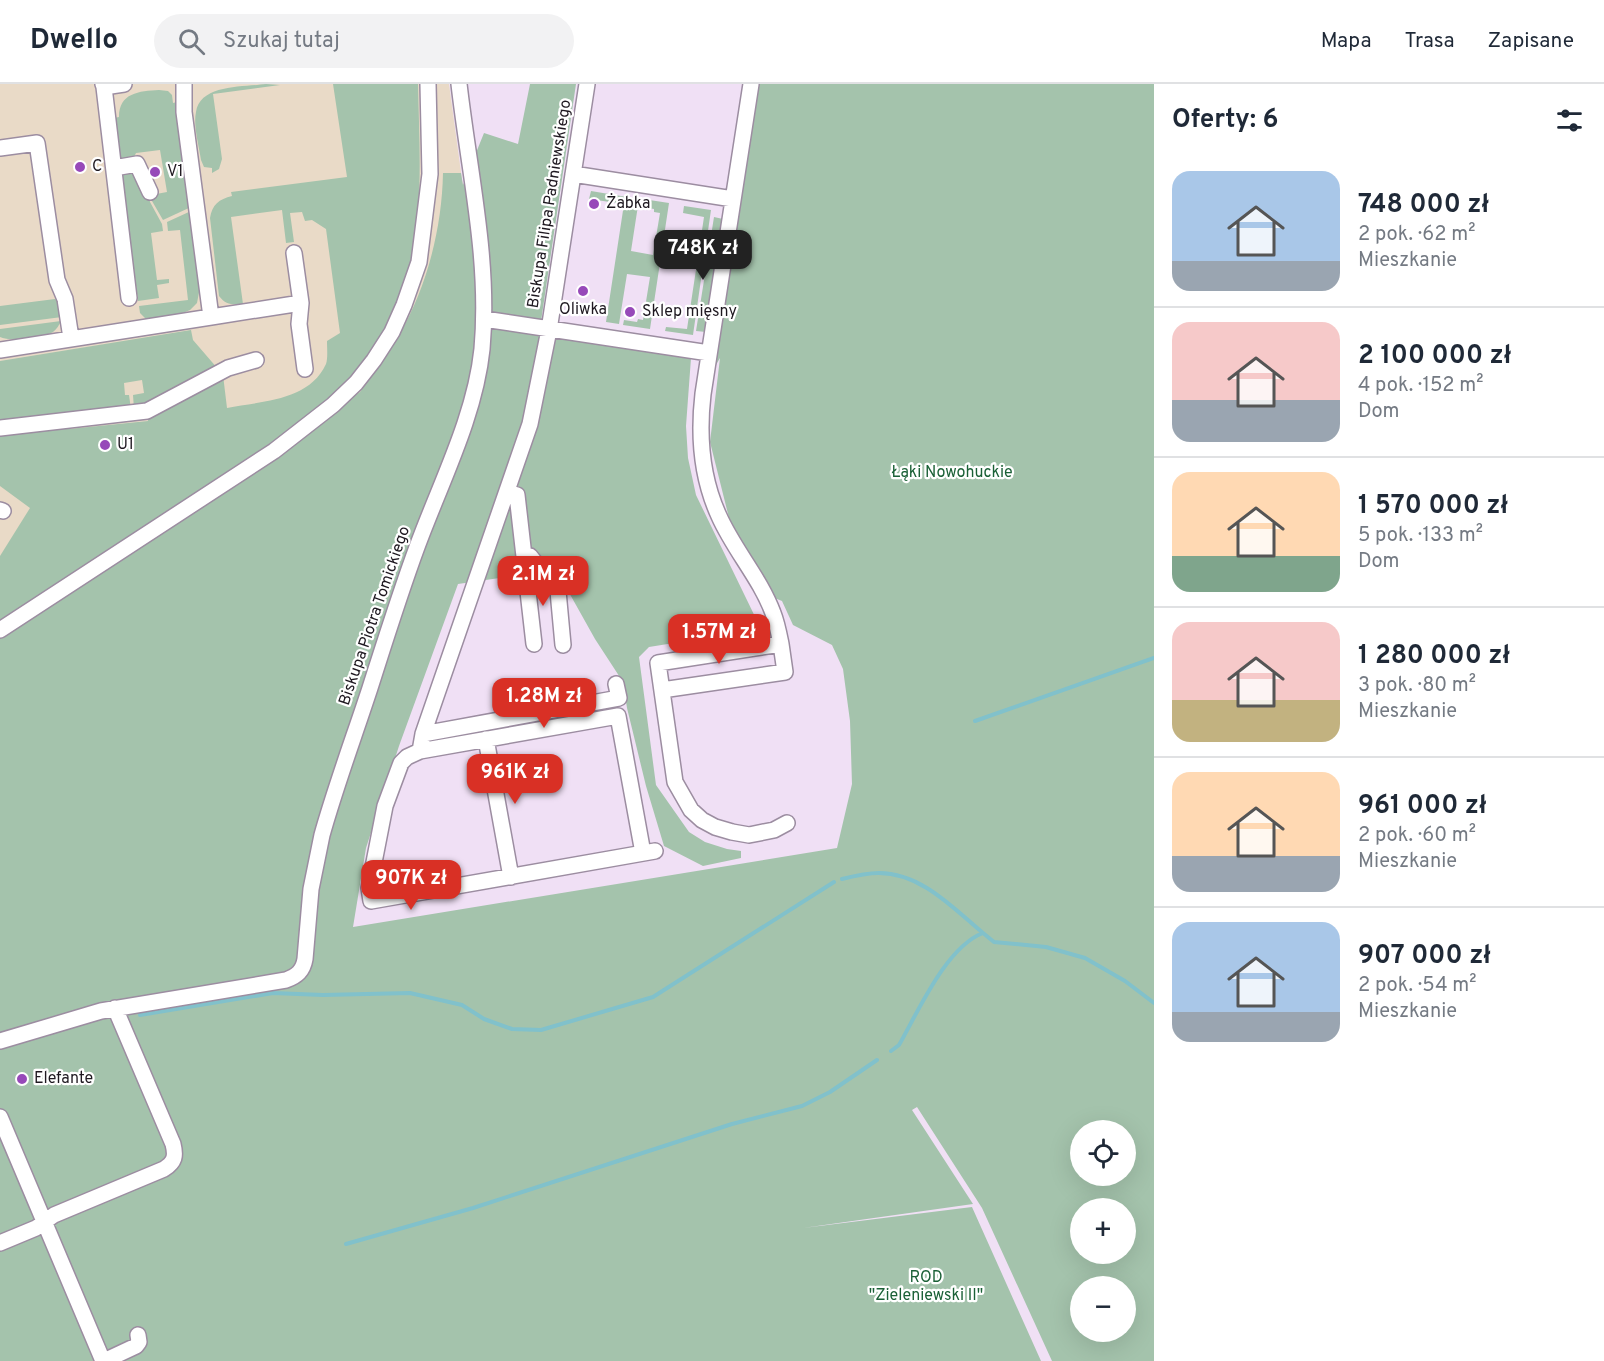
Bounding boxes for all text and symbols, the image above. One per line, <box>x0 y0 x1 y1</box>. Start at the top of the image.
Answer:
search box <box>154 14 574 68</box>
text: Dwello <box>30 23 118 59</box>
icon: search <box>175 25 208 58</box>
text: Szukaj tutaj <box>223 28 340 55</box>
text: Mapa <box>1321 28 1372 55</box>
text: Trasa <box>1405 28 1454 55</box>
text: Zapisane <box>1487 28 1574 55</box>
street label: Biskupa Filipa Padniewskiego <box>524 98 576 310</box>
text: Oferty: 6 <box>1172 104 1278 137</box>
icon: filters <box>1553 104 1586 137</box>
place label: C <box>92 157 102 177</box>
marker: C <box>73 160 87 174</box>
place label: V1 <box>167 162 183 182</box>
marker: V1 <box>148 165 162 179</box>
text: 748 000 zł <box>1358 189 1489 222</box>
place label: Żabka <box>606 193 650 214</box>
icon: home <box>1220 195 1292 267</box>
marker: Żabka <box>587 197 601 211</box>
text: 2 pok. · 62 m² <box>1358 222 1475 248</box>
pin: 748K zł <box>648 230 758 281</box>
text: 748K zł <box>668 236 738 262</box>
text: Mieszkanie <box>1358 248 1457 274</box>
marker: Oliwka <box>576 284 590 298</box>
place label: Oliwka <box>559 300 607 320</box>
place label: Sklep mięsny <box>642 302 737 322</box>
marker: Sklep mięsny <box>623 305 637 319</box>
text: 2 100 000 zł <box>1358 340 1511 373</box>
icon: home <box>1220 346 1292 418</box>
text: 4 pok. · 152 m² <box>1358 373 1483 399</box>
text: Dom <box>1358 399 1399 425</box>
place label: U1 <box>117 435 134 455</box>
marker: U1 <box>98 438 112 452</box>
park label: Łąki Nowohuckie <box>891 463 1013 483</box>
text: 1 570 000 zł <box>1358 490 1508 523</box>
icon: home <box>1220 496 1292 568</box>
text: 5 pok. · 133 m² <box>1358 523 1483 549</box>
street label: Biskupa Piotra Tomickiego <box>335 524 415 708</box>
text: Dom <box>1358 549 1399 575</box>
pin: 2.1M zł <box>488 556 598 607</box>
text: 2.1M zł <box>512 562 574 588</box>
pin: 1.57M zł <box>657 614 781 665</box>
text: 1.57M zł <box>682 620 756 646</box>
text: 1 280 000 zł <box>1358 640 1510 673</box>
icon: home <box>1220 646 1292 718</box>
text: 3 pok. · 80 m² <box>1358 673 1476 699</box>
pin: 1.28M zł <box>482 678 606 729</box>
text: 1.28M zł <box>506 684 582 710</box>
text: Mieszkanie <box>1358 699 1457 725</box>
pin: 961K zł <box>460 754 570 805</box>
text: 961K zł <box>481 760 549 786</box>
text: 961 000 zł <box>1358 790 1487 823</box>
icon: home <box>1220 796 1292 868</box>
text: 2 pok. · 60 m² <box>1358 823 1476 849</box>
text: Mieszkanie <box>1358 849 1457 875</box>
pin: 907K zł <box>356 860 466 911</box>
text: 907K zł <box>375 866 447 892</box>
text: 907 000 zł <box>1358 940 1491 973</box>
icon: home <box>1220 946 1292 1018</box>
text: 2 pok. · 54 m² <box>1358 973 1476 999</box>
text: Mieszkanie <box>1358 999 1457 1025</box>
place label: Elefante <box>34 1069 93 1089</box>
marker: Elefante <box>15 1072 29 1086</box>
map controls <box>1070 1120 1136 1342</box>
button: locate <box>1070 1120 1136 1186</box>
button: + <box>1070 1198 1136 1264</box>
park label: ROD "Zieleniewski II" <box>869 1268 983 1306</box>
button: − <box>1070 1276 1136 1342</box>

